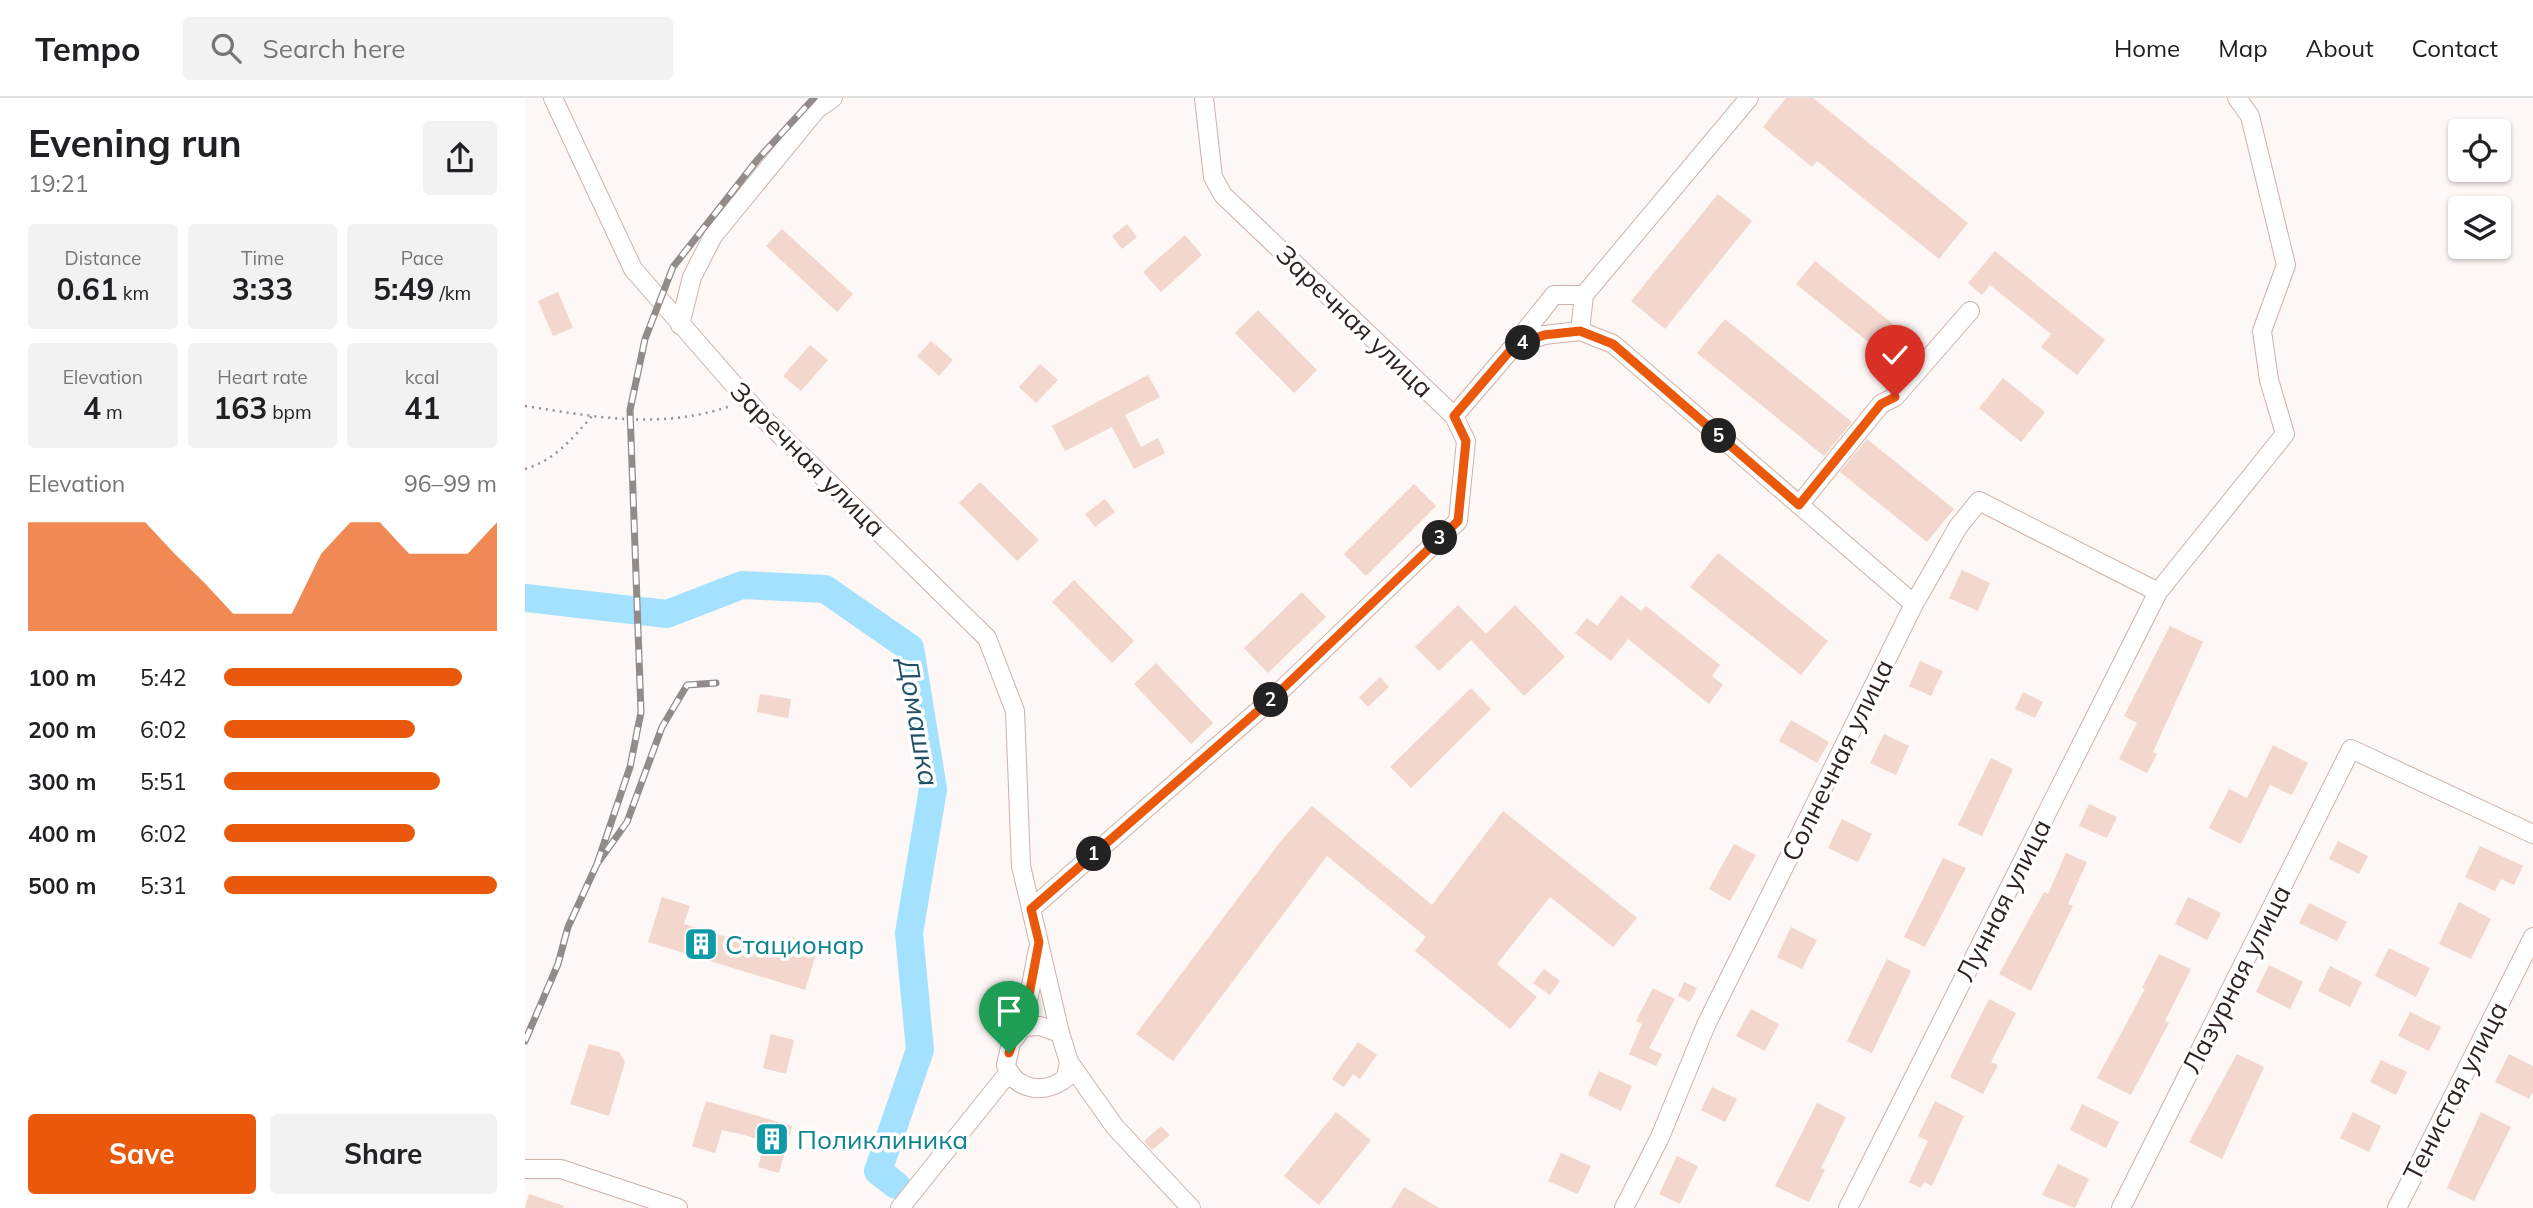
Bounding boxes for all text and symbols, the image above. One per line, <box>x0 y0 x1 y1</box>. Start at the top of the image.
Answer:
search box <box>183 17 673 80</box>
text: Tempo <box>35 28 141 69</box>
icon: search <box>207 29 245 67</box>
text: Search here <box>263 32 406 65</box>
text: Home <box>2114 33 2180 63</box>
text: Map <box>2218 33 2268 63</box>
text: About <box>2306 33 2374 63</box>
text: Contact <box>2412 33 2498 63</box>
text: Evening run <box>28 119 242 167</box>
map controls <box>2448 119 2511 259</box>
button: locate <box>2448 119 2511 182</box>
button: share <box>423 121 497 195</box>
text: 19:21 <box>28 169 88 198</box>
button: layers <box>2448 196 2511 259</box>
street label: Заречная улица <box>1269 238 1441 404</box>
text: Distance <box>64 246 141 270</box>
text: Time <box>241 246 284 270</box>
text: Pace <box>401 246 444 270</box>
text: 0.61 <box>56 270 118 308</box>
text: 3:33 <box>232 270 293 308</box>
text: 5:49 <box>373 270 434 308</box>
text: km <box>118 281 149 305</box>
text: /km <box>434 281 471 305</box>
pin <box>1865 325 1925 397</box>
pin: 4 <box>1506 326 1541 360</box>
text: 4 <box>1517 330 1528 354</box>
icon: check <box>1876 336 1914 374</box>
text: Elevation <box>63 365 143 389</box>
text: Heart rate <box>217 365 308 389</box>
text: kcal <box>405 365 440 389</box>
street label: Заречная улица <box>724 375 892 543</box>
text: 4 <box>83 389 101 427</box>
text: 163 <box>213 389 267 427</box>
text: 41 <box>404 389 440 427</box>
text: m <box>101 400 123 424</box>
text: bpm <box>267 400 312 424</box>
pin: 5 <box>1701 418 1737 454</box>
text: 5 <box>1713 423 1724 447</box>
text: Elevation <box>28 469 125 498</box>
text: 96–99 m <box>404 469 497 498</box>
pin: 3 <box>1423 520 1457 556</box>
text: 3 <box>1434 525 1445 549</box>
water label: Домашка <box>890 653 947 789</box>
street label: Солнечная улица <box>1774 654 1900 866</box>
text: 100 m <box>28 663 96 692</box>
text: 5:42 <box>140 663 187 692</box>
pin: 2 <box>1253 682 1289 718</box>
text: 2 <box>1265 687 1276 711</box>
text: 200 m <box>28 715 96 744</box>
text: 6:02 <box>140 715 187 744</box>
text: 300 m <box>28 767 96 796</box>
text: 5:51 <box>140 767 187 796</box>
street label: Лунная улица <box>1948 813 2058 987</box>
text: 400 m <box>28 819 96 848</box>
text: 6:02 <box>140 819 187 848</box>
pin: 1 <box>1077 836 1111 872</box>
text: 1 <box>1088 841 1099 865</box>
text: 500 m <box>28 871 96 900</box>
text: 5:31 <box>140 871 187 900</box>
street label: Лазурная улица <box>2174 879 2298 1079</box>
building icon: Стационар <box>682 925 720 963</box>
place label: Стационар <box>725 928 864 961</box>
pin <box>979 981 1039 1053</box>
icon: arrive <box>990 992 1028 1030</box>
street label: Тенистая улица <box>2396 996 2514 1186</box>
button: Save <box>28 1114 256 1194</box>
button: Share <box>270 1114 497 1194</box>
building icon: Поликлиника <box>753 1120 791 1158</box>
place label: Поликлиника <box>797 1123 968 1156</box>

